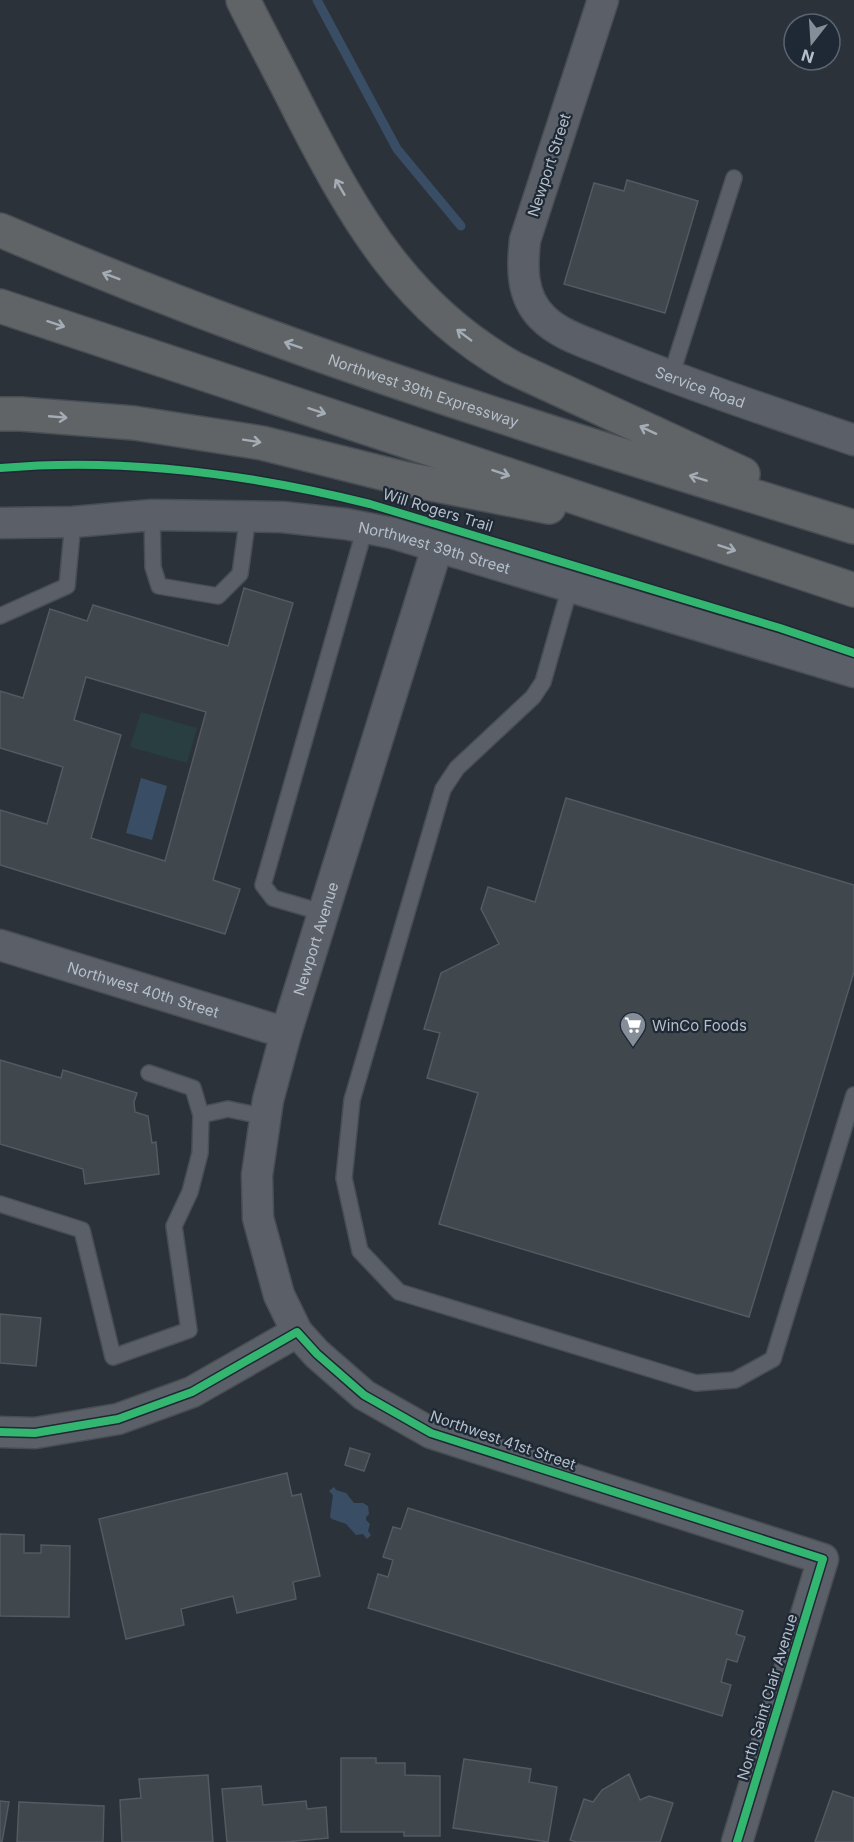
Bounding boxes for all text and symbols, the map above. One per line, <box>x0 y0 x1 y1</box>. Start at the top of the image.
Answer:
north arrow <box>782 12 842 72</box>
text: N <box>799 45 816 68</box>
street label: Newport Street <box>523 111 575 219</box>
one-way arrow <box>334 179 346 196</box>
one-way arrow <box>102 270 121 281</box>
one-way arrow <box>46 320 64 331</box>
one-way arrow <box>457 329 473 342</box>
one-way arrow <box>284 339 303 350</box>
street label: Northwest 39th Expressway <box>326 349 522 431</box>
street label: Service Road <box>653 362 748 412</box>
one-way arrow <box>307 406 326 417</box>
one-way arrow <box>48 412 68 423</box>
one-way arrow <box>640 424 658 436</box>
one-way arrow <box>241 436 261 447</box>
one-way arrow <box>492 468 510 479</box>
one-way arrow <box>689 472 708 483</box>
street label: Will Rogers Trail <box>381 484 495 536</box>
street label: Northwest 39th Street <box>357 517 513 578</box>
one-way arrow <box>717 544 736 555</box>
street label: Newport Avenue <box>289 879 342 998</box>
street label: Northwest 40th Street <box>65 957 222 1021</box>
supermarket icon: WinCo Foods <box>618 1010 648 1048</box>
place label: WinCo Foods <box>652 1016 747 1035</box>
street label: Northwest 41st Street <box>428 1406 578 1474</box>
street label: North Saint Clair Avenue <box>733 1611 801 1783</box>

